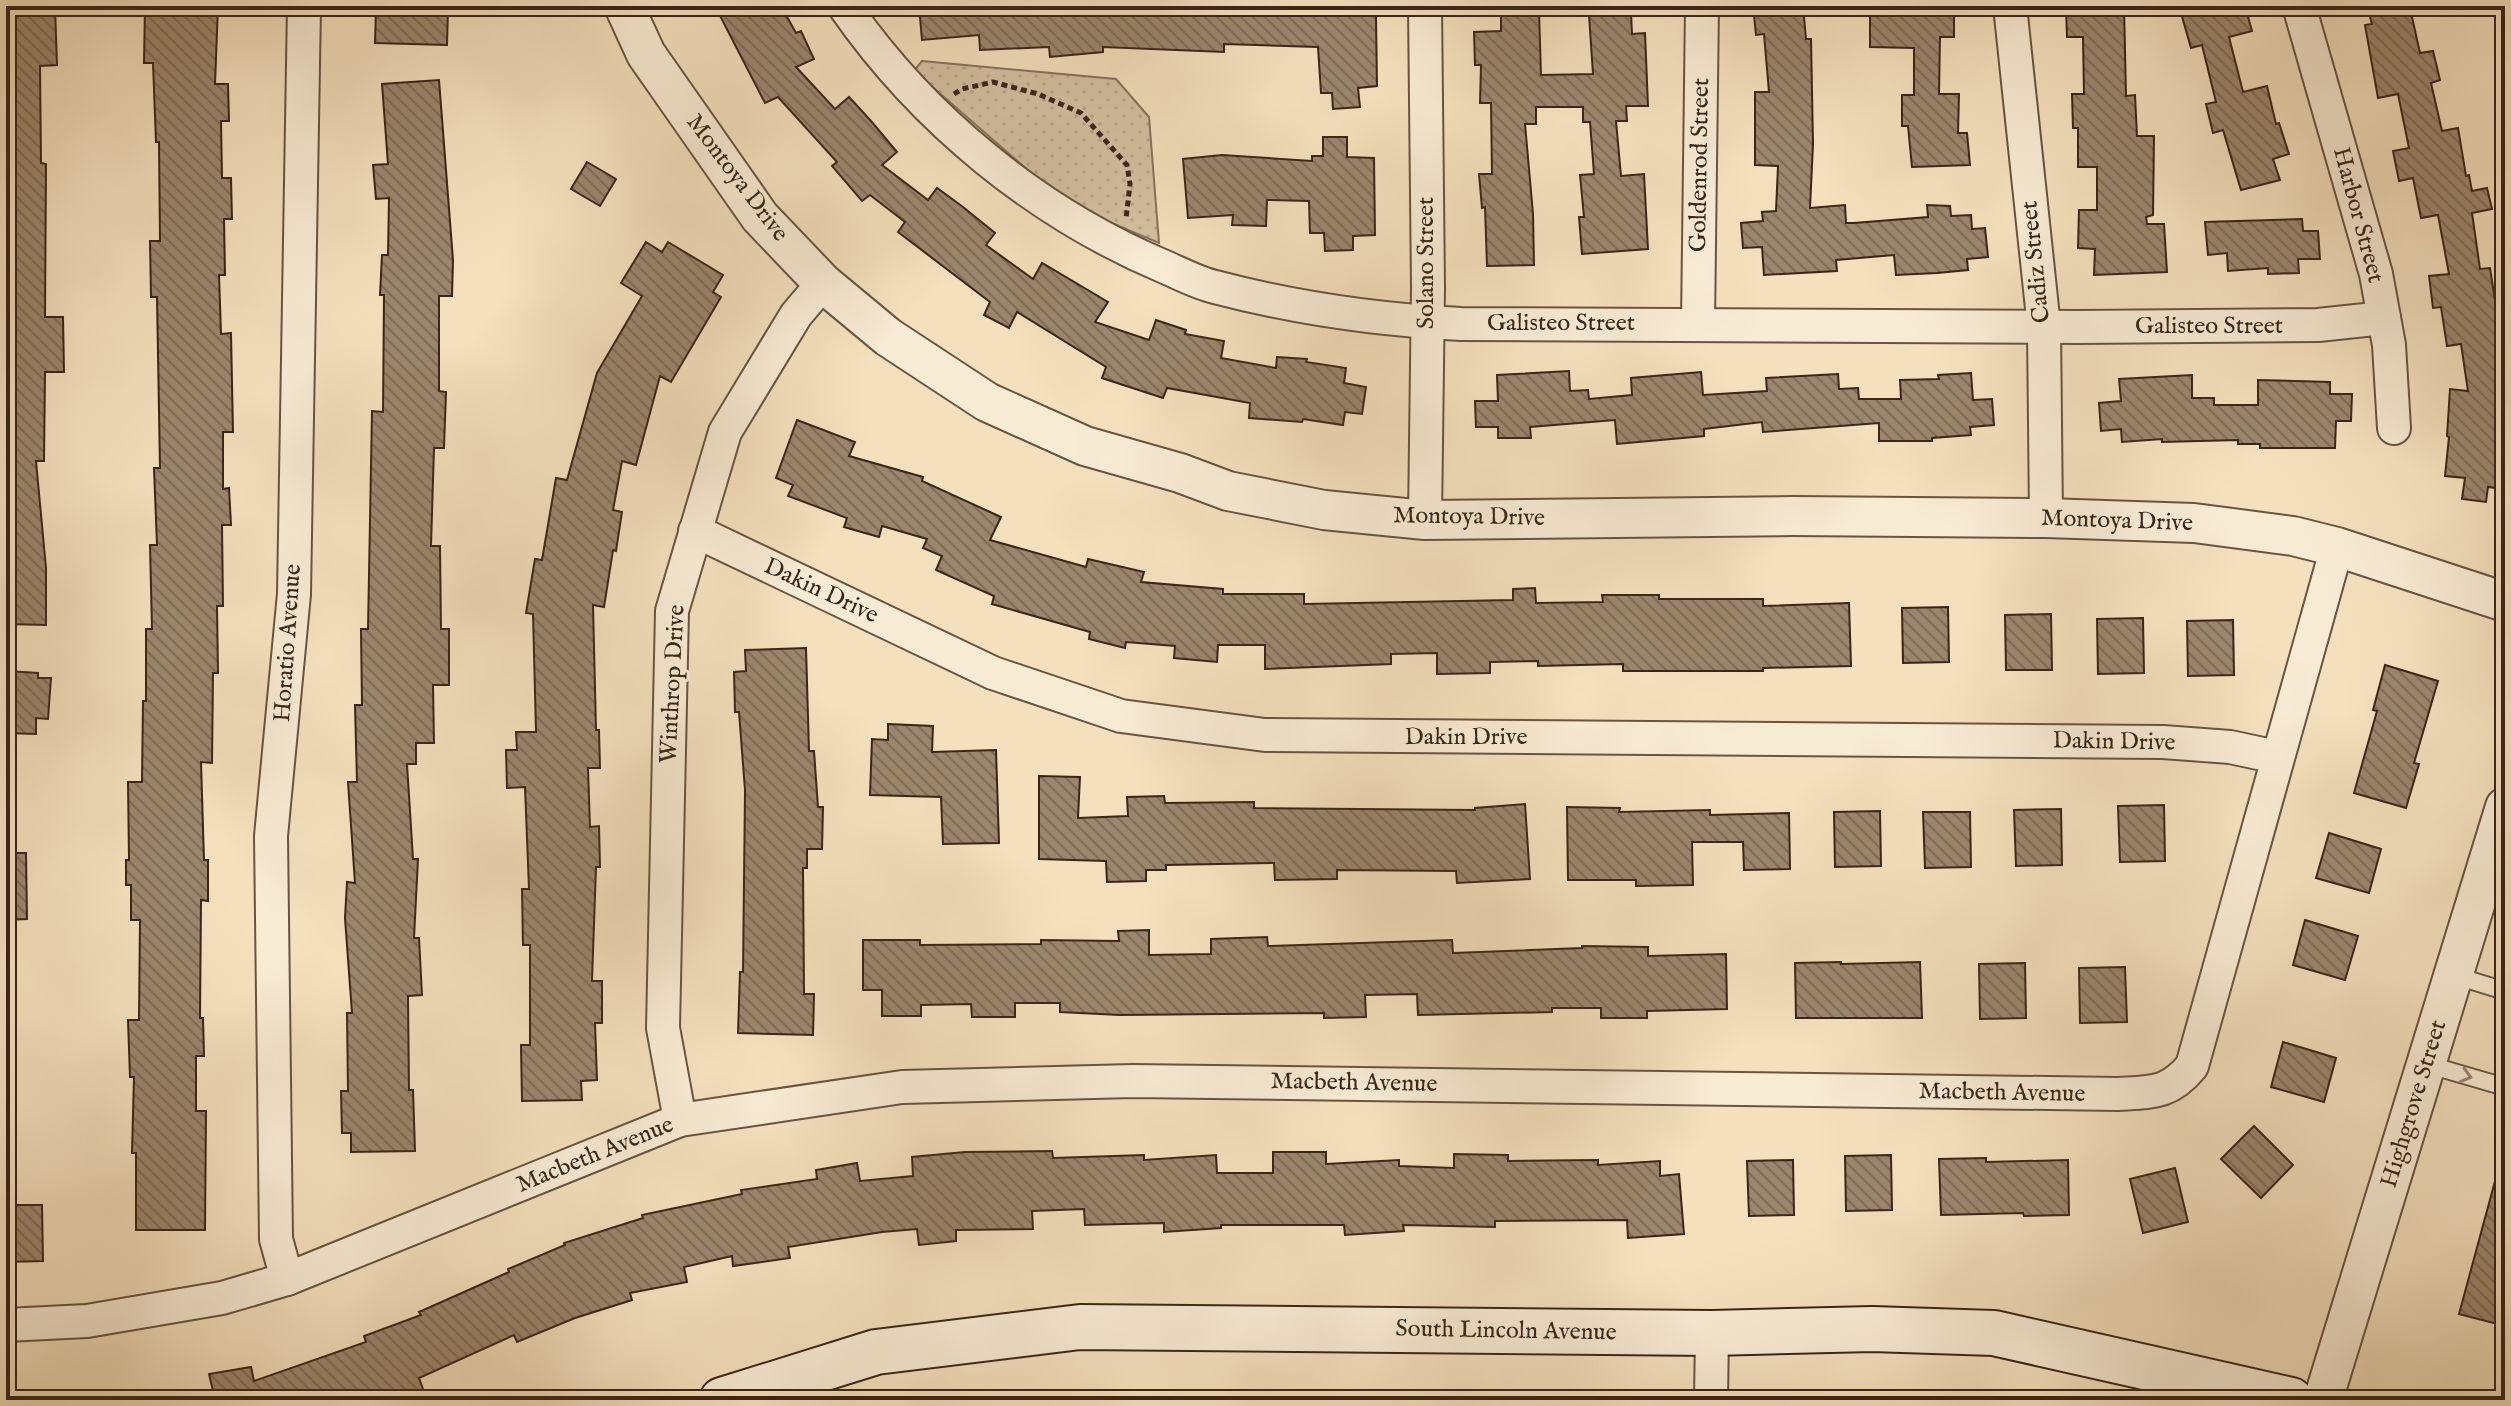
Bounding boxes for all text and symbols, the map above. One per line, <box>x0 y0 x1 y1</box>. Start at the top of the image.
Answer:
street label: Goldenrod Street <box>1683 78 1717 252</box>
street label: Montoya Drive <box>679 108 795 248</box>
street label: Harbor Street <box>2325 144 2391 286</box>
street label: Solano Street <box>1411 197 1442 329</box>
street label: Cadiz Street <box>2014 199 2058 325</box>
street label: Galisteo Street <box>1487 308 1635 339</box>
street label: Galisteo Street <box>2135 311 2283 342</box>
street label: Montoya Drive <box>1393 500 1545 534</box>
street label: Montoya Drive <box>2041 503 2193 539</box>
street label: Dakin Drive <box>759 551 883 631</box>
street label: Horatio Avenue <box>267 563 309 723</box>
street label: Winthrop Drive <box>653 604 693 764</box>
street label: Dakin Drive <box>1405 722 1527 753</box>
street label: Dakin Drive <box>2052 725 2176 759</box>
street label: Highgrove Street <box>2374 1016 2454 1192</box>
street label: Macbeth Avenue <box>1270 1066 1438 1100</box>
one-way arrow <box>2458 1067 2472 1083</box>
street label: Macbeth Avenue <box>1918 1076 2086 1110</box>
street label: Macbeth Avenue <box>512 1109 678 1201</box>
street label: South Lincoln Avenue <box>1395 1314 1617 1348</box>

